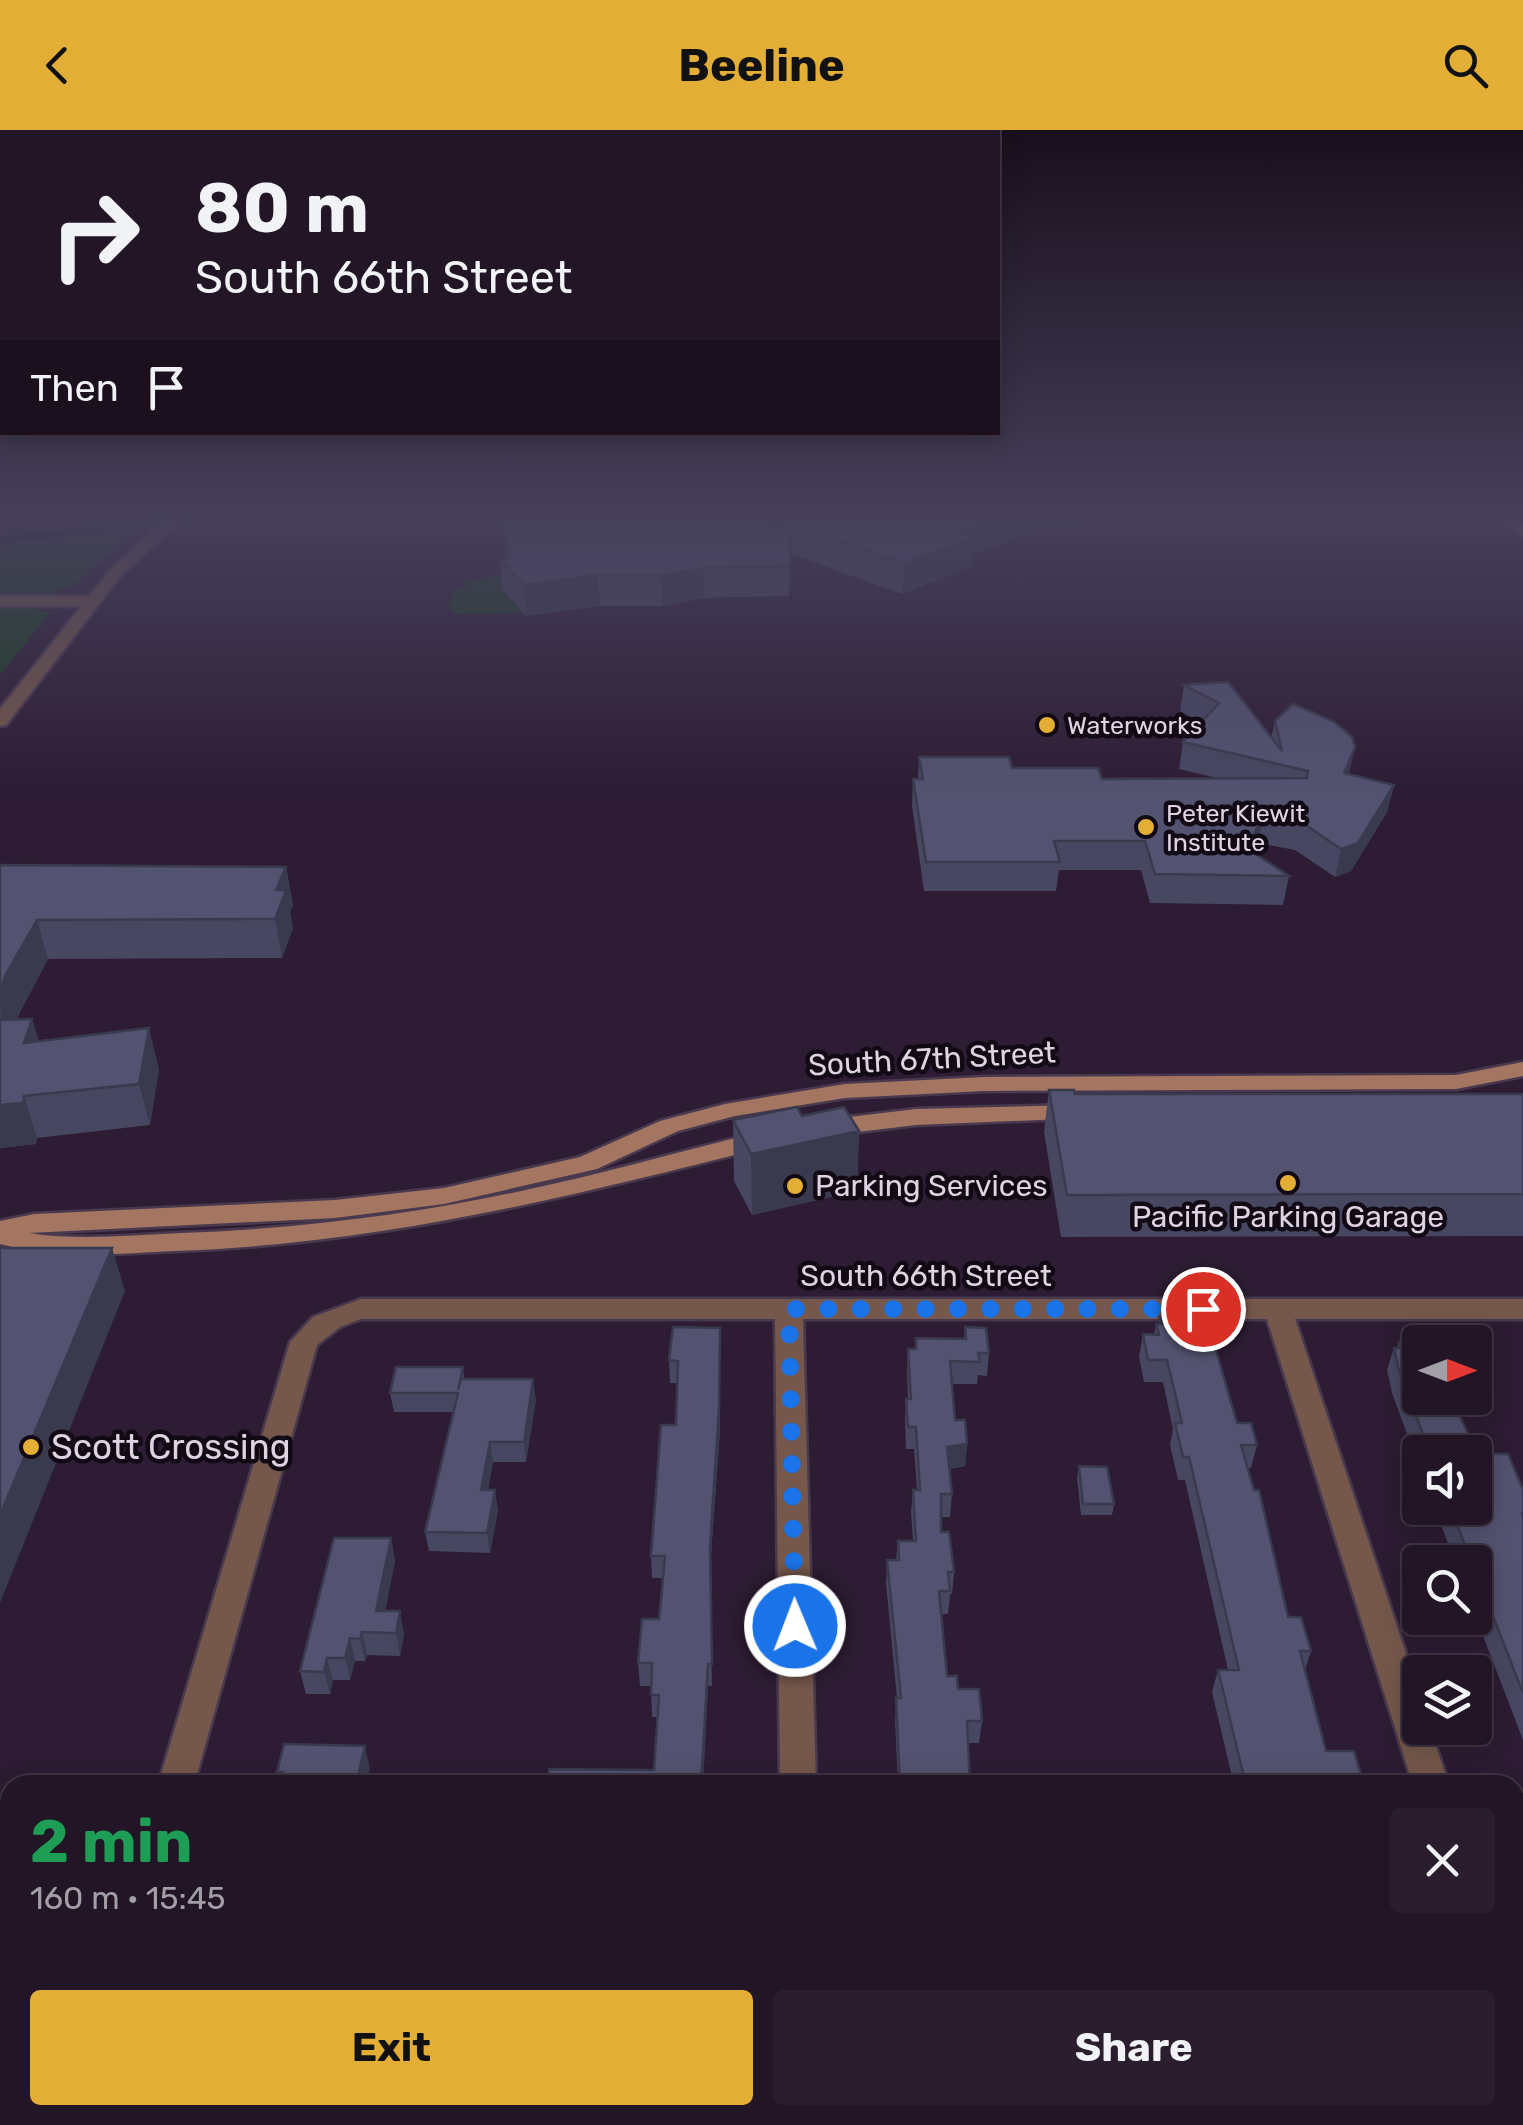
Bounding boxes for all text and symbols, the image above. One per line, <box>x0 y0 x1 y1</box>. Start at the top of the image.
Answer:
icon: back <box>30 38 85 93</box>
icon: search <box>1438 38 1493 93</box>
text: Beeline <box>678 39 845 92</box>
text: 80 m <box>195 167 369 250</box>
icon: right <box>30 170 160 300</box>
text: South 66th Street <box>195 251 572 304</box>
icon: arrive <box>139 360 194 415</box>
text: Then <box>30 365 119 411</box>
place label: Waterworks <box>1067 711 1202 740</box>
marker: Waterworks <box>1036 714 1058 736</box>
place label: Peter Kiewit Institute <box>1166 799 1305 857</box>
marker: Peter Kiewit Institute <box>1135 816 1157 838</box>
street label: South 67th Street <box>807 1035 1057 1083</box>
place label: Parking Services <box>815 1168 1048 1204</box>
marker: Pacific Parking Garage <box>1277 1172 1299 1194</box>
marker: Parking Services <box>784 1175 806 1197</box>
place label: Pacific Parking Garage <box>1132 1199 1444 1235</box>
street label: South 66th Street <box>800 1258 1052 1294</box>
pin <box>1161 1267 1246 1352</box>
icon: arrive <box>1176 1282 1231 1337</box>
north arrow <box>1402 1325 1492 1415</box>
map controls <box>1402 1325 1492 1745</box>
place label: Scott Crossing <box>51 1426 291 1468</box>
button: sound <box>1402 1435 1492 1525</box>
marker: Scott Crossing <box>20 1436 42 1458</box>
button: search <box>1402 1545 1492 1635</box>
position arrow <box>743 1574 847 1678</box>
button: layers <box>1402 1655 1492 1745</box>
text: 2 min <box>30 1806 192 1877</box>
button: close <box>1390 1808 1495 1913</box>
text: 160 m · 15:45 <box>30 1879 226 1917</box>
button: Exit <box>30 1990 753 2105</box>
button: Share <box>773 1990 1495 2105</box>

